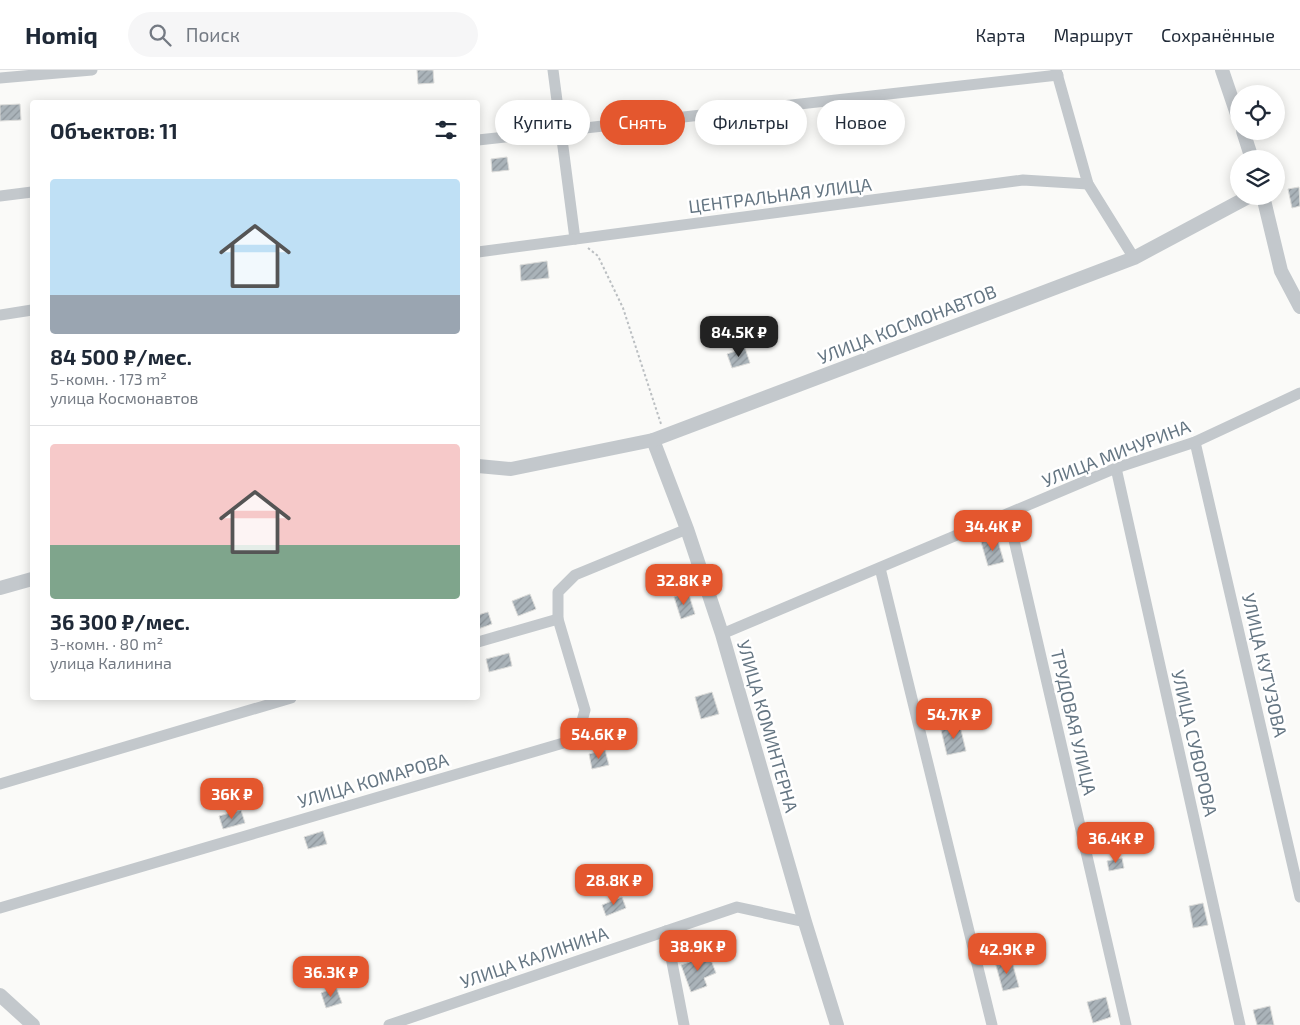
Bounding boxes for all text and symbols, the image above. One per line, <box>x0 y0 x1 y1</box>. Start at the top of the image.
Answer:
search box <box>128 12 478 57</box>
text: Homiq <box>25 20 98 49</box>
icon: search <box>146 21 174 49</box>
text: Поиск <box>186 23 240 46</box>
text: Карта <box>975 24 1025 46</box>
text: Маршрут <box>1053 24 1133 46</box>
text: Сохранённые <box>1161 24 1275 46</box>
map controls <box>1230 85 1285 205</box>
button: locate <box>1230 85 1285 140</box>
chip: Купить <box>495 100 590 145</box>
chip: Снять <box>600 100 685 145</box>
chip: Фильтры <box>695 100 807 145</box>
chip: Новое <box>817 100 905 145</box>
icon: filters <box>432 116 460 144</box>
text: Объектов: 11 <box>50 118 178 143</box>
button: layers <box>1230 150 1285 205</box>
street label: ЦЕНТРАЛЬНАЯ УЛИЦА <box>687 173 874 217</box>
icon: home <box>210 211 300 301</box>
street label: УЛИЦА КОСМОНАВТОВ <box>815 280 999 368</box>
pin: 84.5K ₽ <box>693 316 785 358</box>
text: 84.5K ₽ <box>711 322 767 341</box>
text: 84 500 ₽/мес. <box>50 344 192 369</box>
text: 5-комн. · 173 m² <box>50 369 167 388</box>
text: улица Космонавтов <box>50 388 198 407</box>
street label: УЛИЦА МИЧУРИНА <box>1039 414 1194 491</box>
icon: home <box>210 477 300 567</box>
pin: 34.4K ₽ <box>947 510 1039 552</box>
text: 34.4K ₽ <box>965 516 1021 535</box>
pin: 32.8K ₽ <box>638 564 730 606</box>
text: 32.8K ₽ <box>656 570 712 589</box>
street label: УЛИЦА КУТУЗОВА <box>1238 591 1292 740</box>
text: 36 300 ₽/мес. <box>50 609 190 634</box>
text: 3-комн. · 80 m² <box>50 634 163 653</box>
street label: УЛИЦА КОМИНТЕРНА <box>733 637 803 816</box>
street label: ТРУДОВАЯ УЛИЦА <box>1047 647 1102 798</box>
text: улица Калинина <box>50 653 172 672</box>
street label: УЛИЦА СУВОРОВА <box>1167 668 1223 819</box>
pin: 54.7K ₽ <box>908 698 1000 740</box>
text: 54.7K ₽ <box>927 704 981 723</box>
pin: 54.6K ₽ <box>553 718 645 760</box>
text: 54.6K ₽ <box>571 724 627 743</box>
street label: УЛИЦА КОМАРОВА <box>295 748 452 812</box>
pin: 36K ₽ <box>197 778 267 820</box>
text: 36K ₽ <box>211 784 253 803</box>
pin: 36.4K ₽ <box>1070 822 1162 864</box>
text: 36.4K ₽ <box>1088 828 1144 847</box>
pin: 28.8K ₽ <box>568 864 660 906</box>
text: 28.8K ₽ <box>586 870 642 889</box>
street label: УЛИЦА КАЛИНИНА <box>457 921 612 993</box>
pin: 38.9K ₽ <box>652 930 744 972</box>
pin: 42.9K ₽ <box>961 932 1053 975</box>
text: 38.9K ₽ <box>670 936 726 955</box>
text: 42.9K ₽ <box>979 939 1035 958</box>
pin: 36.3K ₽ <box>285 956 377 998</box>
text: 36.3K ₽ <box>304 962 358 981</box>

